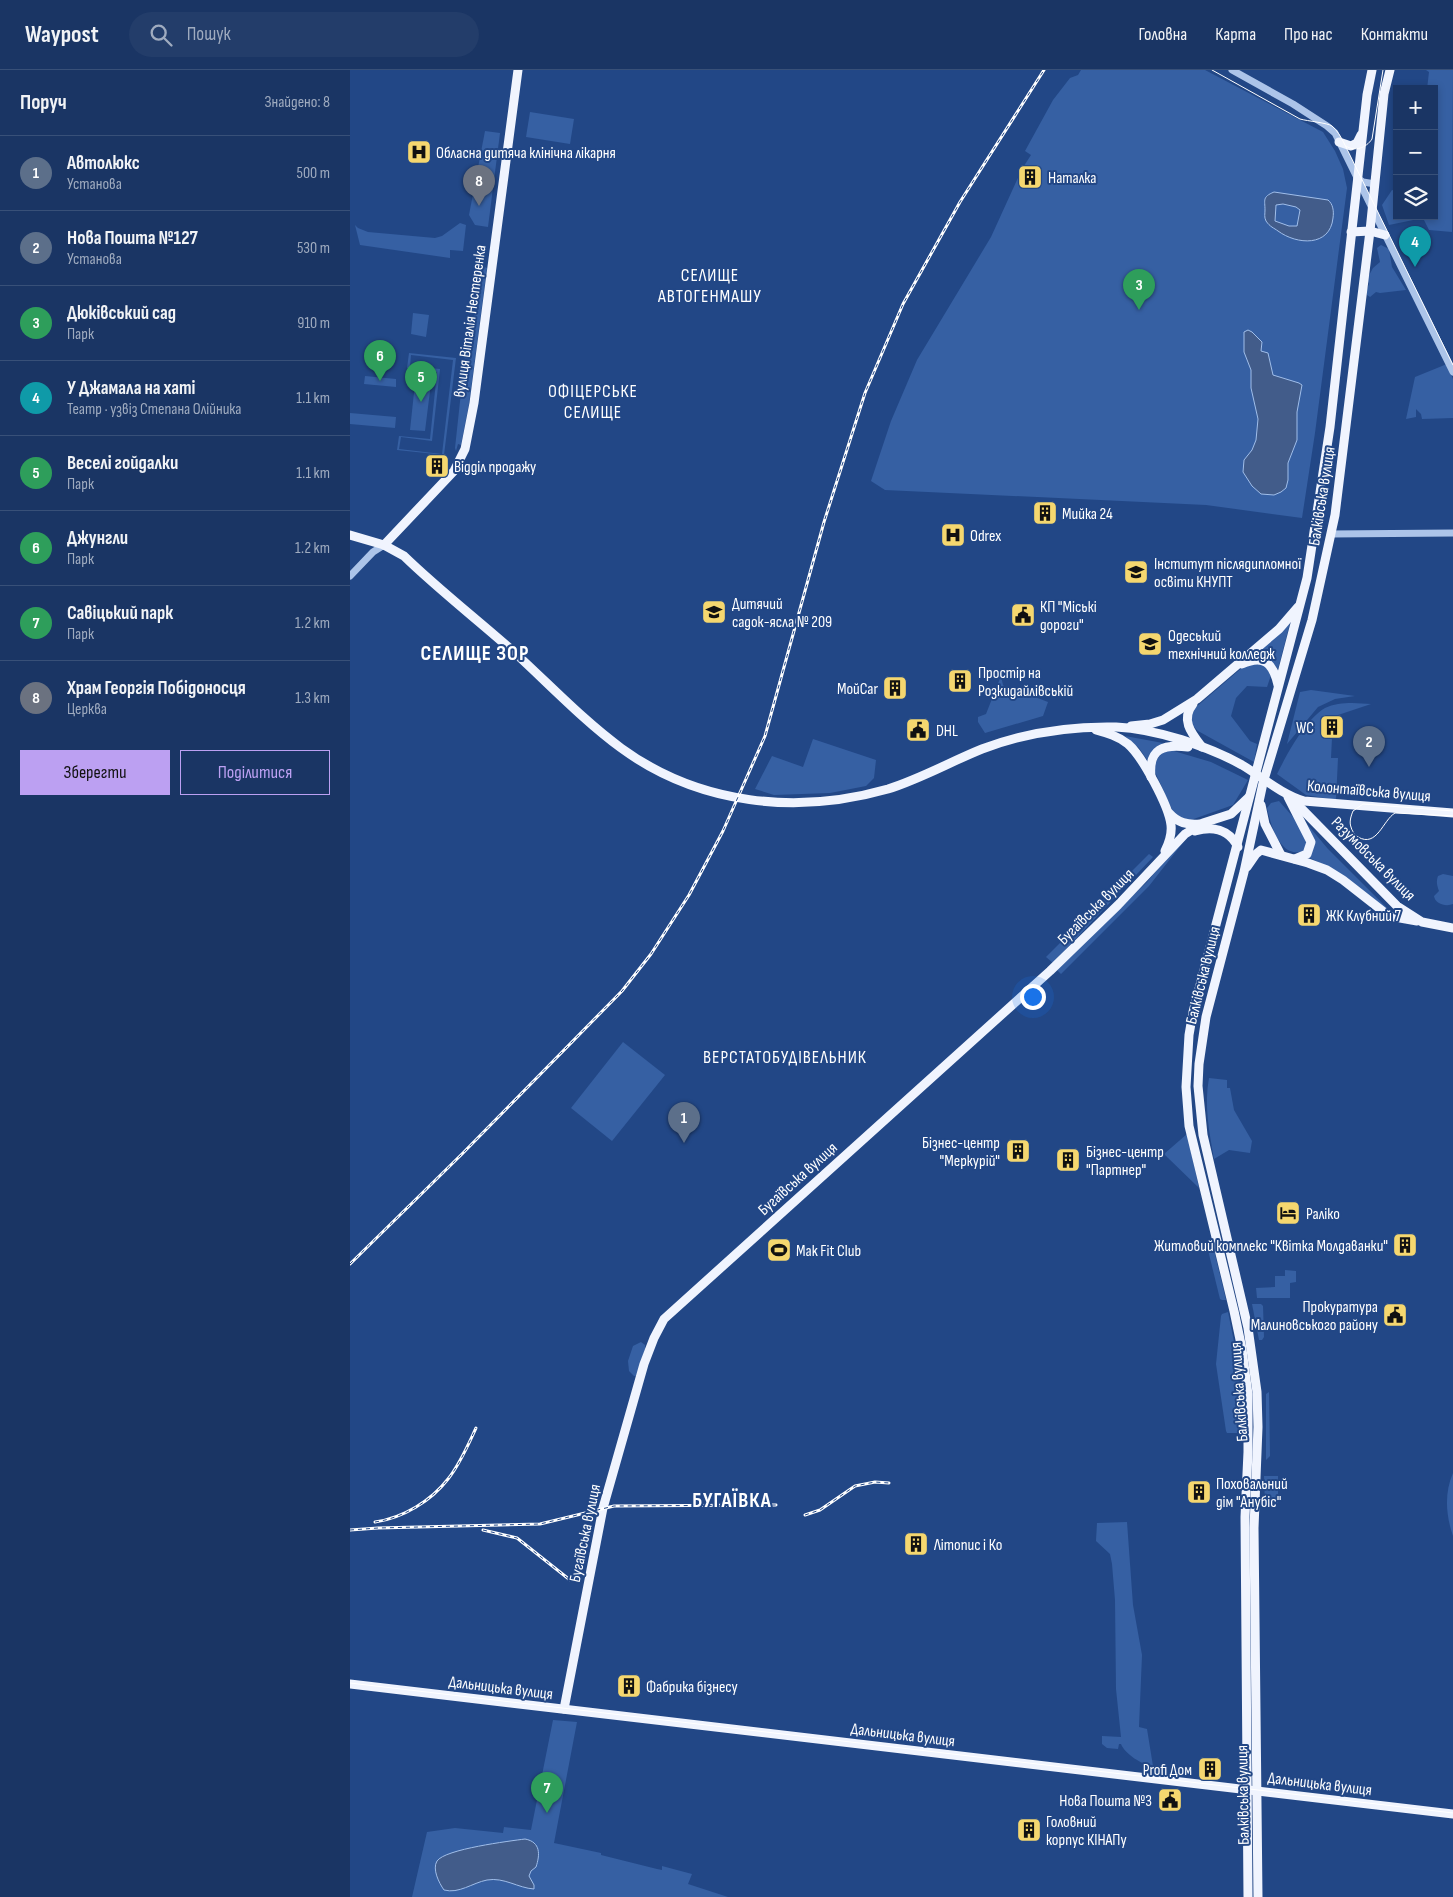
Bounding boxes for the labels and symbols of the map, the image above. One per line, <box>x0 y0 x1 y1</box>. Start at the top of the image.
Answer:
hospital icon: Обласна дитяча клінічна лікарня <box>406 139 432 165</box>
place label: Обласна дитяча клінічна лікарня <box>436 144 616 163</box>
building icon: Наталка <box>1017 164 1043 190</box>
pin: 8 <box>463 165 495 206</box>
place label: Наталка <box>1048 169 1097 188</box>
pin: 4 <box>1399 226 1431 267</box>
street label: вулиця Віталія Нестеренка <box>450 244 491 399</box>
district label: СЕЛИЩЕ АВТОГЕНМАШУ <box>657 265 762 307</box>
pin: 3 <box>1123 269 1155 310</box>
pin: 6 <box>364 340 396 381</box>
pin: 5 <box>405 361 437 402</box>
district label: ОФІЦЕРСЬКЕ СЕЛИЩЕ <box>548 381 638 423</box>
street label: Балківська вулиця <box>1305 445 1340 547</box>
building icon: Відділ продажу <box>424 453 450 479</box>
place label: Відділ продажу <box>454 458 536 477</box>
building icon: Мийка 24 <box>1032 500 1058 526</box>
place label: Мийка 24 <box>1062 505 1113 524</box>
hospital icon: Odrex <box>940 522 966 548</box>
place label: Odrex <box>970 527 1001 546</box>
place label: Інститут післядипломної освіти КНУПТ <box>1154 555 1302 592</box>
school or university icon: Інститут післядипломної освіти КНУПТ <box>1123 559 1149 585</box>
place label: Дитячий садок-ясла № 209 <box>732 595 832 632</box>
place label: КП "Міські дороги" <box>1040 598 1097 635</box>
school or university icon: Дитячий садок-ясла № 209 <box>701 599 727 625</box>
public building icon: КП "Міські дороги" <box>1010 602 1036 628</box>
place label: Одеський технічний колледж <box>1168 627 1275 664</box>
school or university icon: Одеський технічний колледж <box>1137 631 1163 657</box>
district label: СЕЛИЩЕ ЗОР <box>421 641 529 666</box>
place label: Простір на Розкидайлівській <box>978 664 1073 701</box>
building icon: Простір на Розкидайлівській <box>947 668 973 694</box>
building icon: МойCar <box>882 675 908 701</box>
place label: МойCar <box>837 680 878 699</box>
building icon: WC <box>1319 714 1345 740</box>
public building icon: DHL <box>905 717 931 743</box>
place label: WC <box>1296 719 1314 738</box>
place label: DHL <box>936 722 958 741</box>
pin: 2 <box>1353 726 1385 767</box>
street label: Колонтаївська вулиця <box>1306 777 1432 806</box>
street label: Разумовська вулиця <box>1327 813 1419 905</box>
street label: Бугаївська вулиця <box>1054 865 1138 949</box>
building icon: ЖК Клубний 7 <box>1296 902 1322 928</box>
place label: ЖК Клубний 7 <box>1326 907 1401 926</box>
street label: Балківська вулиця <box>1182 925 1225 1026</box>
your location <box>1020 984 1046 1010</box>
district label: ВЕРСТАТОБУДІВЕЛЬНИК <box>703 1047 867 1068</box>
pin: 1 <box>668 1102 700 1143</box>
place label: Бізнес-центр "Меркурій" <box>922 1134 1000 1171</box>
building icon: Бізнес-центр "Меркурій" <box>1005 1138 1031 1164</box>
street label: Бугаївська вулиця <box>755 1139 842 1220</box>
place label: Бізнес-центр "Партнер" <box>1086 1143 1164 1180</box>
building icon: Бізнес-центр "Партнер" <box>1055 1147 1081 1173</box>
hotel icon: Раліко <box>1275 1200 1301 1226</box>
place label: Раліко <box>1306 1205 1340 1224</box>
building icon: Житловий комплекс "Квітка Молдаванки" <box>1392 1232 1418 1258</box>
sports icon: Mak Fit Club <box>766 1237 792 1263</box>
place label: Житловий комплекс "Квітка Молдаванки" <box>1154 1237 1388 1256</box>
place label: Mak Fit Club <box>796 1242 861 1261</box>
place label: Прокуратура Малиновського району <box>1251 1298 1378 1335</box>
public building icon: Прокуратура Малиновського району <box>1382 1302 1408 1328</box>
street label: Балківська вулиця <box>1227 1341 1252 1442</box>
place label: Поховальний дім "Анубіс" <box>1216 1475 1288 1512</box>
building icon: Поховальний дім "Анубіс" <box>1186 1479 1212 1505</box>
street label: Бугаївська вулиця <box>566 1482 605 1584</box>
district label: БУГАЇВКА <box>692 1488 772 1513</box>
building icon: Літопис і Ко <box>903 1531 929 1557</box>
place label: Літопис і Ко <box>933 1536 1002 1555</box>
street label: Дальницька вулиця <box>448 1673 554 1704</box>
building icon: Фабрика бізнесу <box>616 1673 642 1699</box>
place label: Фабрика бізнесу <box>646 1678 738 1697</box>
street label: Дальницька вулиця <box>850 1720 956 1751</box>
street label: Балківська вулиця <box>1233 1745 1254 1845</box>
building icon: Profi Дом <box>1197 1756 1223 1782</box>
place label: Profi Дом <box>1143 1761 1192 1780</box>
street label: Дальницька вулиця <box>1267 1769 1373 1800</box>
pin: 7 <box>531 1772 563 1813</box>
public building icon: Нова Пошта №3 <box>1157 1787 1183 1813</box>
place label: Нова Пошта №3 <box>1059 1792 1152 1811</box>
place label: Головний корпус КІНАПу <box>1046 1813 1127 1850</box>
building icon: Головний корпус КІНАПу <box>1016 1817 1042 1843</box>

